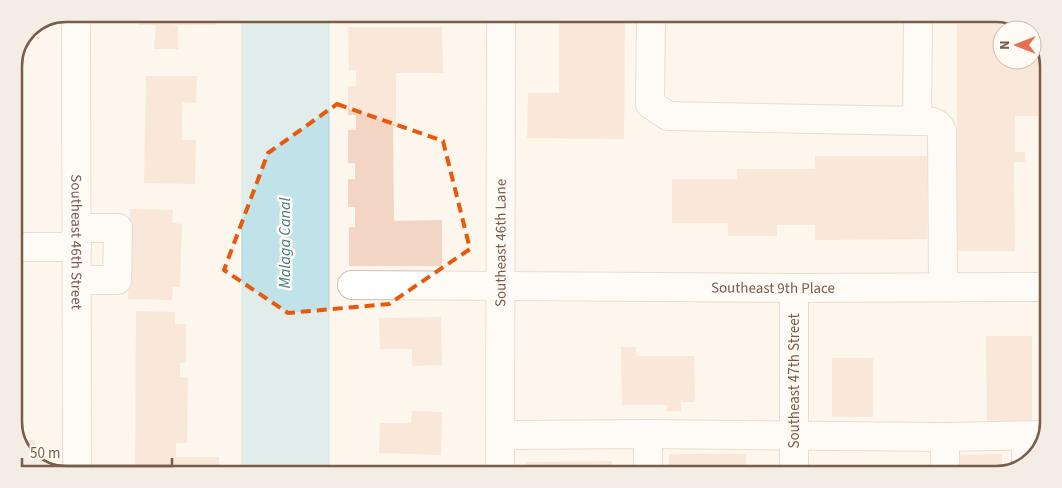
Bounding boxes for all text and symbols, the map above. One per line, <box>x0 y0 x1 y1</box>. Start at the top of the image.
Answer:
north arrow <box>992 20 1042 70</box>
text: N <box>995 40 1015 50</box>
street label: Southeast 46th Street <box>66 174 87 310</box>
street label: Southeast 46th Lane <box>490 179 511 307</box>
water label: Malaga Canal <box>274 197 296 288</box>
street label: Southeast 9th Place <box>711 277 835 299</box>
street label: Southeast 47th Street <box>784 313 805 449</box>
scale bar <box>22 436 172 468</box>
text: 50 m <box>30 443 60 464</box>

